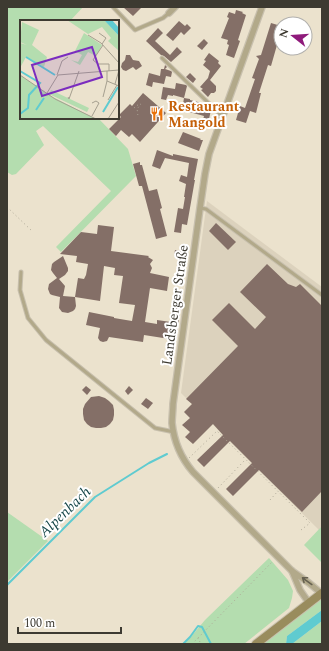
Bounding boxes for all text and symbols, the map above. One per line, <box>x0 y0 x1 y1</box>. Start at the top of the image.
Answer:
north arrow <box>273 16 313 56</box>
inset map <box>20 20 119 119</box>
text: N <box>274 26 293 40</box>
place label: Restaurant Mangold <box>168 96 240 133</box>
restaurant icon: Restaurant Mangold <box>149 106 165 122</box>
street label: Landsberger Straße <box>156 243 194 367</box>
water label: Alpenbach <box>33 481 97 544</box>
one-way arrow <box>302 577 313 585</box>
scale bar <box>18 609 121 635</box>
text: 100 m <box>24 614 55 633</box>

